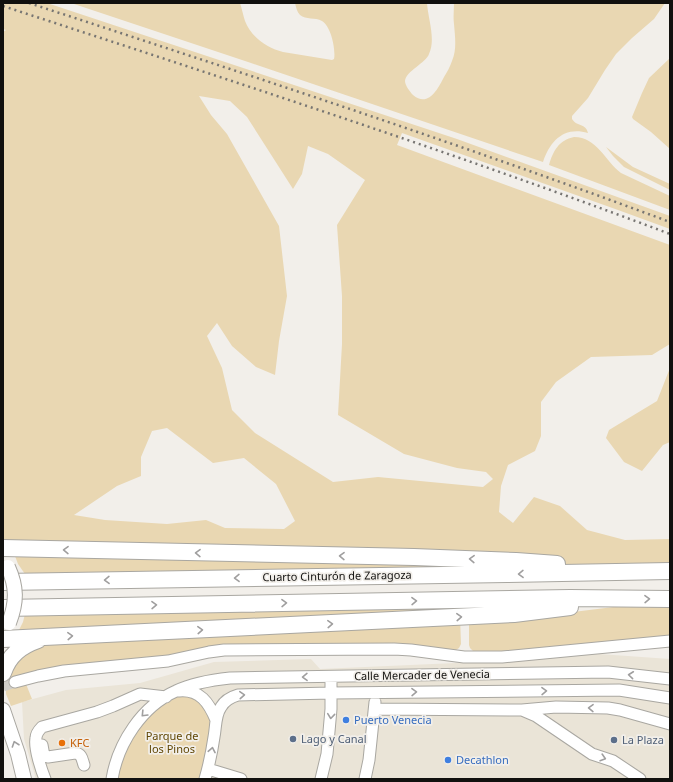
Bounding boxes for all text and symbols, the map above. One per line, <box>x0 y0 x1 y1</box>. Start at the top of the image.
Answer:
one-way arrow <box>63 546 69 554</box>
one-way arrow <box>195 549 201 557</box>
one-way arrow <box>339 552 345 560</box>
one-way arrow <box>469 555 475 564</box>
street label: Cuarto Cinturón de Zaragoza <box>262 567 412 584</box>
one-way arrow <box>518 570 524 578</box>
one-way arrow <box>234 574 240 582</box>
one-way arrow <box>104 576 110 584</box>
one-way arrow <box>644 595 650 603</box>
one-way arrow <box>411 597 417 605</box>
one-way arrow <box>281 599 287 607</box>
one-way arrow <box>151 601 157 609</box>
one-way arrow <box>456 613 462 622</box>
one-way arrow <box>327 619 333 628</box>
one-way arrow <box>197 625 203 634</box>
one-way arrow <box>67 632 73 640</box>
street label: Calle Mercader de Venecia <box>354 666 490 683</box>
one-way arrow <box>628 670 634 679</box>
one-way arrow <box>302 673 308 681</box>
one-way arrow <box>541 687 547 695</box>
one-way arrow <box>411 688 417 697</box>
one-way arrow <box>239 691 245 700</box>
one-way arrow <box>588 704 594 712</box>
one-way arrow <box>142 709 149 717</box>
place label: Puerto Venecia <box>354 712 432 727</box>
one-way arrow <box>326 713 335 719</box>
marker: Puerto Venecia <box>341 715 351 725</box>
park label: Parque de los Pinos <box>146 728 198 756</box>
place label: Lago y Canal <box>301 731 367 746</box>
place label: La Plaza <box>622 732 664 747</box>
marker: Lago y Canal <box>288 734 298 744</box>
place label: KFC <box>70 735 90 750</box>
marker: La Plaza <box>609 735 619 745</box>
marker: KFC <box>57 738 67 748</box>
one-way arrow <box>11 741 20 748</box>
one-way arrow <box>207 746 215 753</box>
place label: Decathlon <box>456 752 509 767</box>
one-way arrow <box>599 753 606 762</box>
marker: Decathlon <box>443 755 453 765</box>

